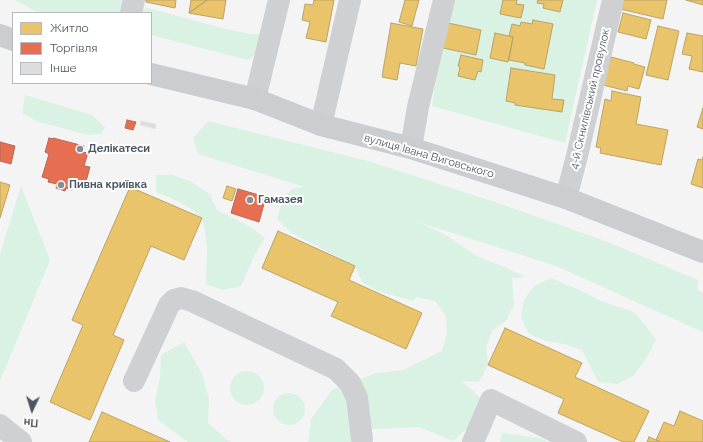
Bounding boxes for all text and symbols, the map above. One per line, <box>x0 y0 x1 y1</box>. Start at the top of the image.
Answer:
legend <box>12 12 152 84</box>
text: Житло <box>50 21 89 35</box>
street label: 4-й Скнилівський провулок <box>567 28 613 170</box>
text: Торгівля <box>50 41 97 55</box>
text: Інше <box>50 61 77 75</box>
street label: вулиця Івана Виговського <box>363 131 495 181</box>
place label: Делікатеси <box>88 142 150 156</box>
marker: Делікатеси <box>75 144 85 154</box>
place label: Пивна криївка <box>69 178 147 192</box>
marker: Пивна криївка <box>56 180 66 190</box>
place label: Гамазея <box>258 193 303 207</box>
marker: Гамазея <box>245 195 255 205</box>
north arrow <box>12 390 52 430</box>
text: Пн <box>23 415 39 429</box>

